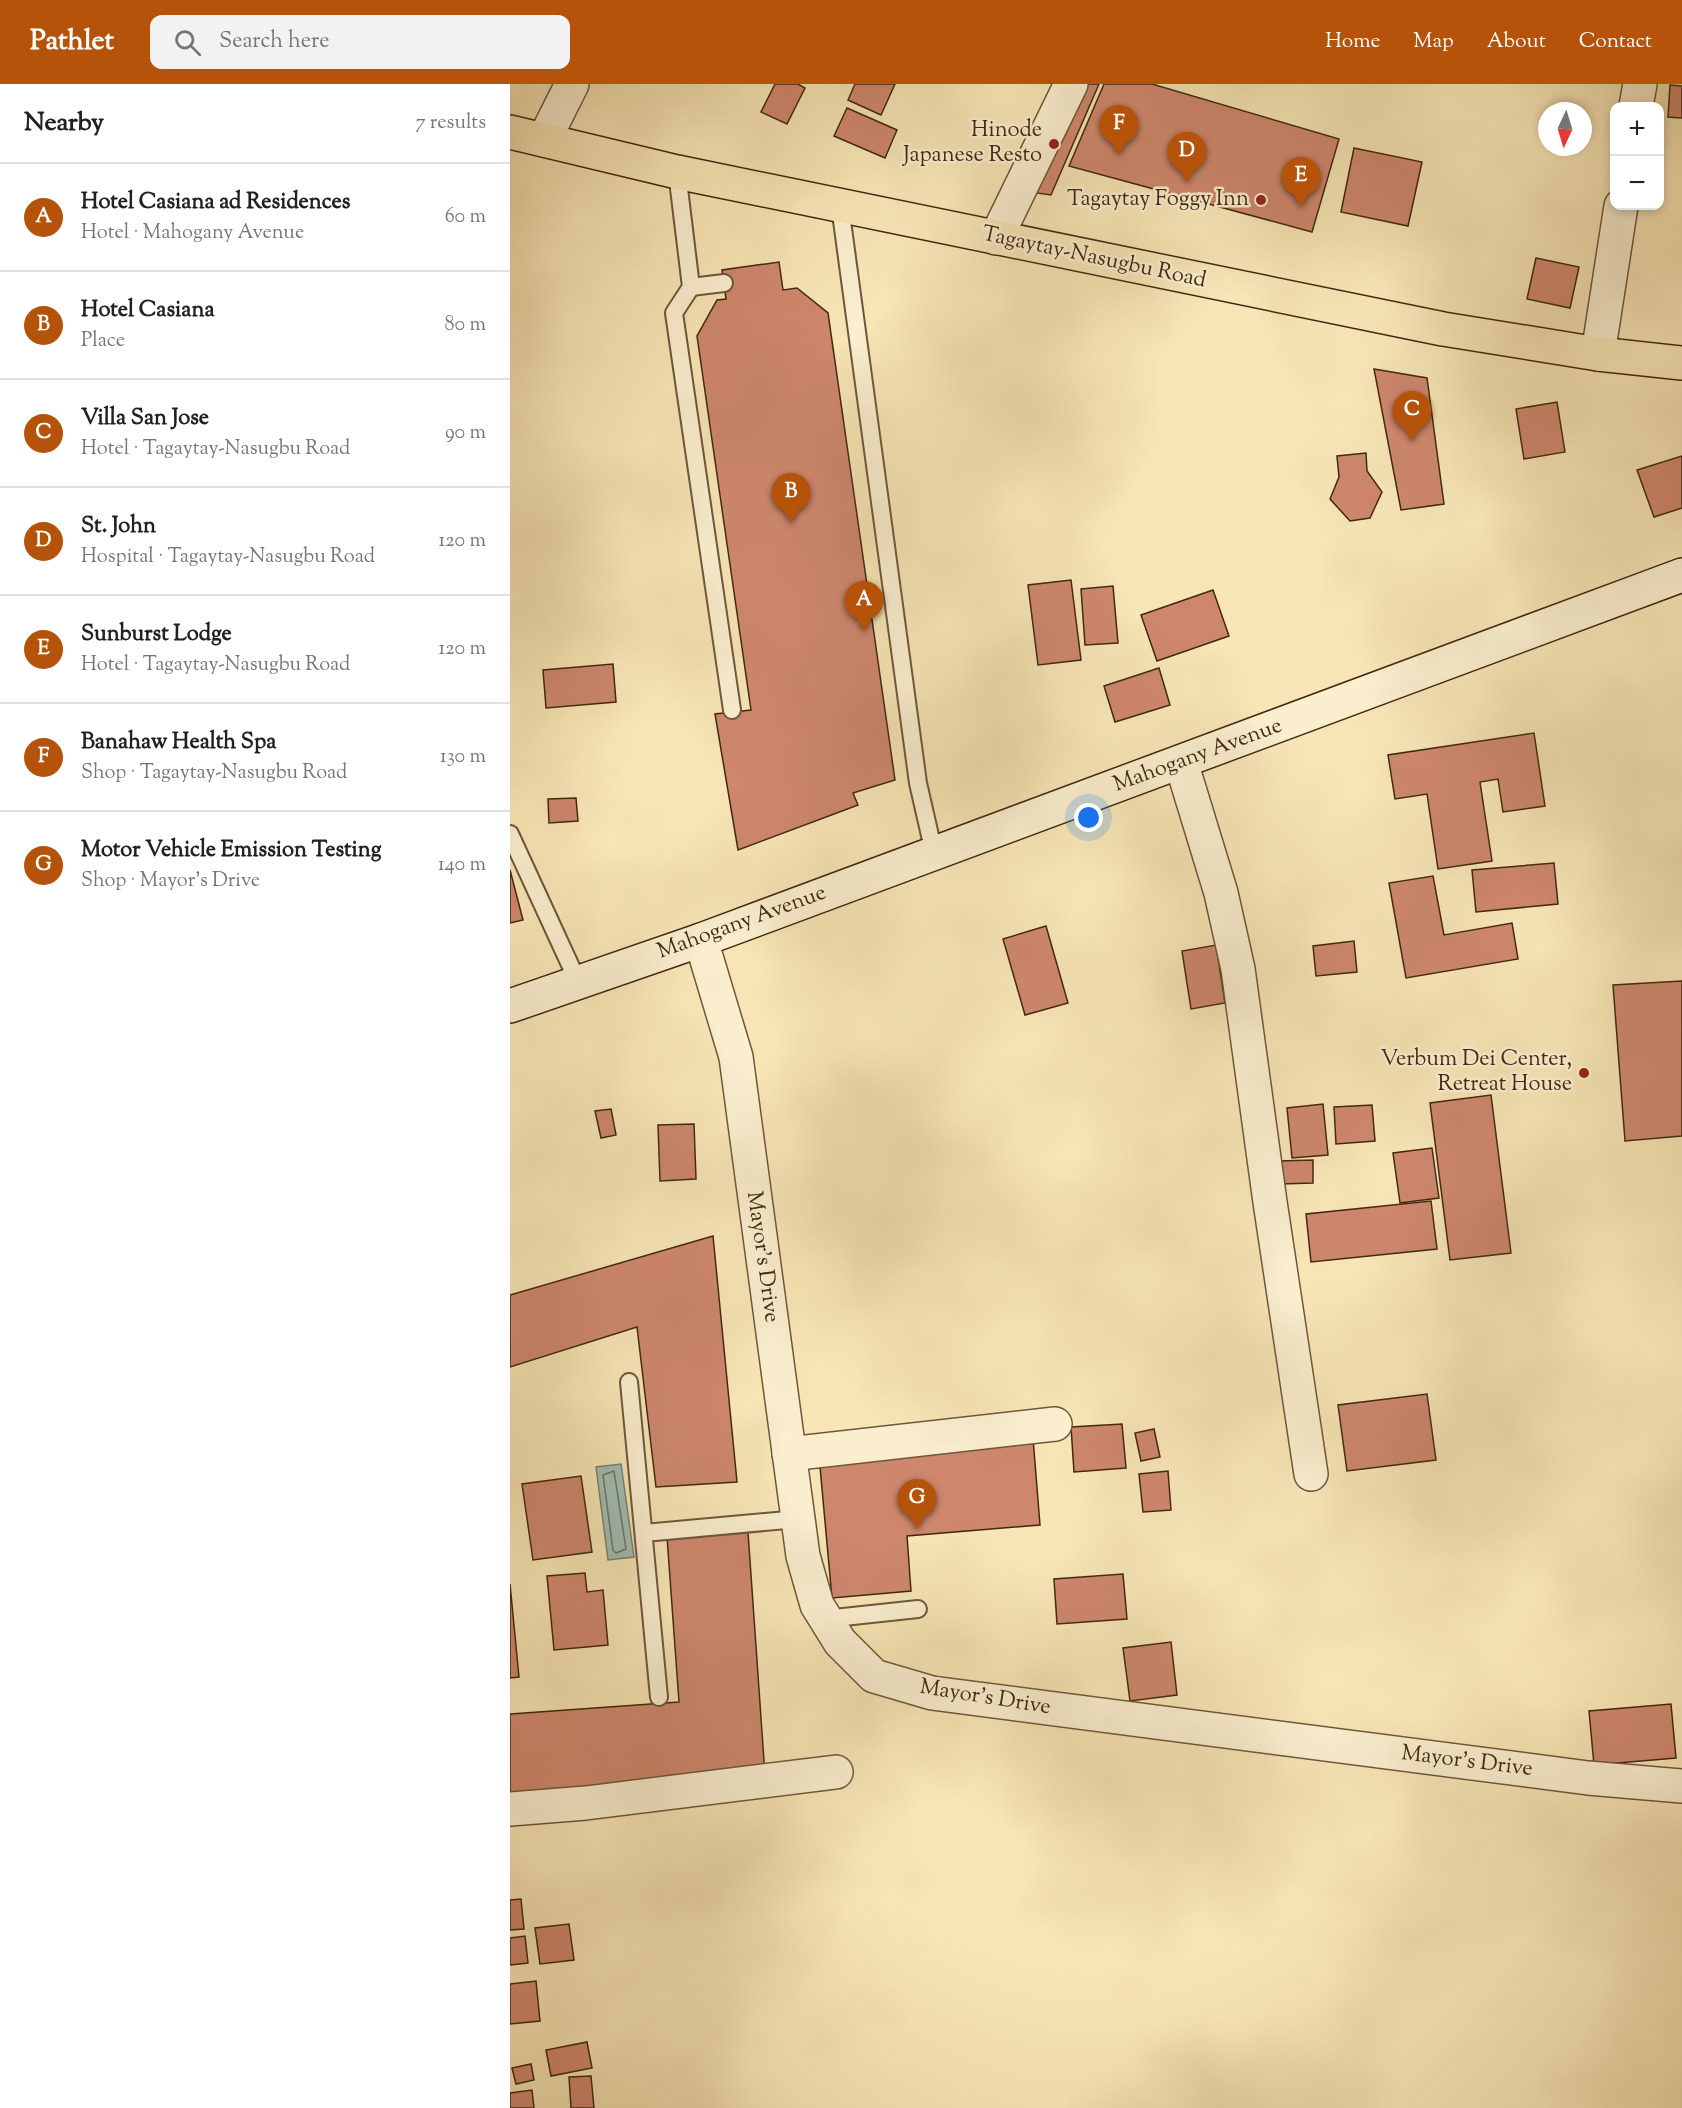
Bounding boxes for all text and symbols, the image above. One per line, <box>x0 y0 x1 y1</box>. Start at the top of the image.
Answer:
search box <box>150 15 570 69</box>
text: Pathlet <box>30 22 114 62</box>
icon: search <box>171 26 204 59</box>
text: Search here <box>219 26 329 58</box>
text: Home <box>1325 27 1380 57</box>
text: Map <box>1413 27 1454 57</box>
text: About <box>1487 27 1546 57</box>
text: Contact <box>1579 27 1652 57</box>
north arrow <box>1538 102 1592 156</box>
map controls <box>1610 102 1664 210</box>
button: + <box>1610 102 1664 156</box>
text: Nearby <box>24 105 104 142</box>
pin: F <box>1100 106 1138 155</box>
text: 7 results <box>415 109 486 138</box>
place label: Hinode Japanese Resto <box>902 115 1042 172</box>
pin: D <box>1168 132 1206 182</box>
marker: Hinode Japanese Resto <box>1047 137 1061 151</box>
button: − <box>1610 156 1664 210</box>
pin: E <box>1282 158 1320 207</box>
place label: Tagaytay Foggy Inn <box>1067 184 1249 216</box>
text: Hotel Casiana ad Residences <box>81 187 350 219</box>
marker: Tagaytay Foggy Inn <box>1254 193 1268 207</box>
text: A <box>35 203 52 232</box>
text: 60 m <box>445 203 486 232</box>
text: Hotel · Mahogany Avenue <box>81 219 304 248</box>
street label: Tagaytay-Nasugbu Road <box>979 219 1209 297</box>
text: Hotel Casiana <box>81 295 215 327</box>
text: B <box>37 311 50 340</box>
text: 80 m <box>445 311 486 340</box>
text: Place <box>81 327 125 356</box>
pin: C <box>1392 392 1432 441</box>
text: Villa San Jose <box>81 403 209 435</box>
text: C <box>35 419 52 448</box>
text: 90 m <box>445 419 486 448</box>
text: Hotel · Tagaytay-Nasugbu Road <box>81 435 350 464</box>
pin: B <box>772 474 810 523</box>
text: St. John <box>81 511 156 543</box>
text: D <box>36 527 51 556</box>
text: 120 m <box>438 527 486 556</box>
text: Hospital · Tagaytay-Nasugbu Road <box>81 543 375 572</box>
pin: A <box>844 582 884 631</box>
text: Sunburst Lodge <box>81 619 232 651</box>
text: E <box>37 635 50 664</box>
text: 120 m <box>438 635 486 664</box>
text: Hotel · Tagaytay-Nasugbu Road <box>81 651 350 680</box>
street label: Mahogany Avenue <box>1109 711 1287 801</box>
text: Banahaw Health Spa <box>81 727 276 759</box>
text: F <box>38 743 49 772</box>
text: 130 m <box>440 743 486 772</box>
text: Shop · Tagaytay-Nasugbu Road <box>81 759 347 788</box>
your location <box>1074 803 1103 832</box>
text: Motor Vehicle Emission Testing <box>81 835 381 867</box>
text: G <box>35 851 52 880</box>
text: 140 m <box>438 851 486 880</box>
text: Shop · Mayor's Drive <box>81 867 260 896</box>
street label: Mahogany Avenue <box>653 878 831 968</box>
place label: Verbum Dei Center, Retreat House <box>1380 1044 1572 1101</box>
marker: Verbum Dei Center, Retreat House <box>1577 1066 1591 1080</box>
street label: Mayor's Drive <box>737 1189 787 1325</box>
pin: G <box>898 1480 936 1529</box>
street label: Mayor's Drive <box>917 1672 1053 1724</box>
street label: Mayor's Drive <box>1399 1738 1535 1786</box>

